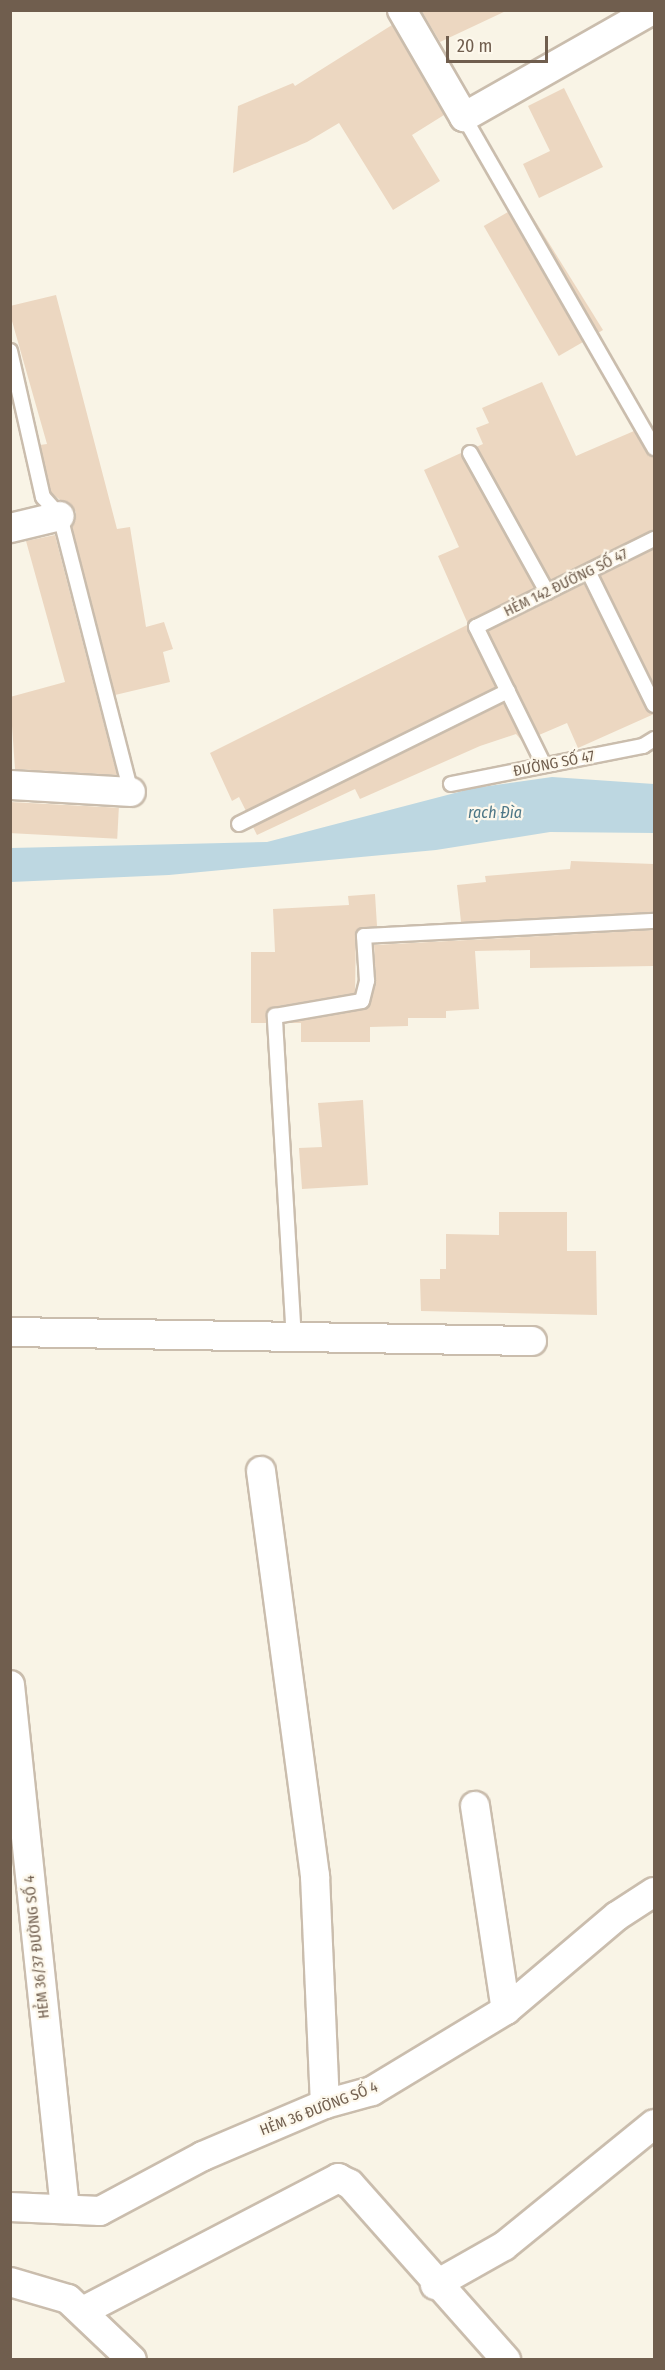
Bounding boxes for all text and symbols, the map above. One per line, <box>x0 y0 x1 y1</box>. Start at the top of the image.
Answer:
scale bar <box>449 24 551 62</box>
text: 20 m <box>457 35 492 57</box>
street label: HẺM 142 ĐƯỜNG SỐ 47 <box>501 545 631 621</box>
street label: ĐƯỜNG SỐ 47 <box>512 747 596 781</box>
water label: rạch Đìa <box>468 803 522 823</box>
street label: HẺM 36/37 ĐƯỜNG SỐ 4 <box>21 1875 53 2019</box>
street label: HẺM 36 ĐƯỜNG SỐ 4 <box>258 2078 380 2140</box>

